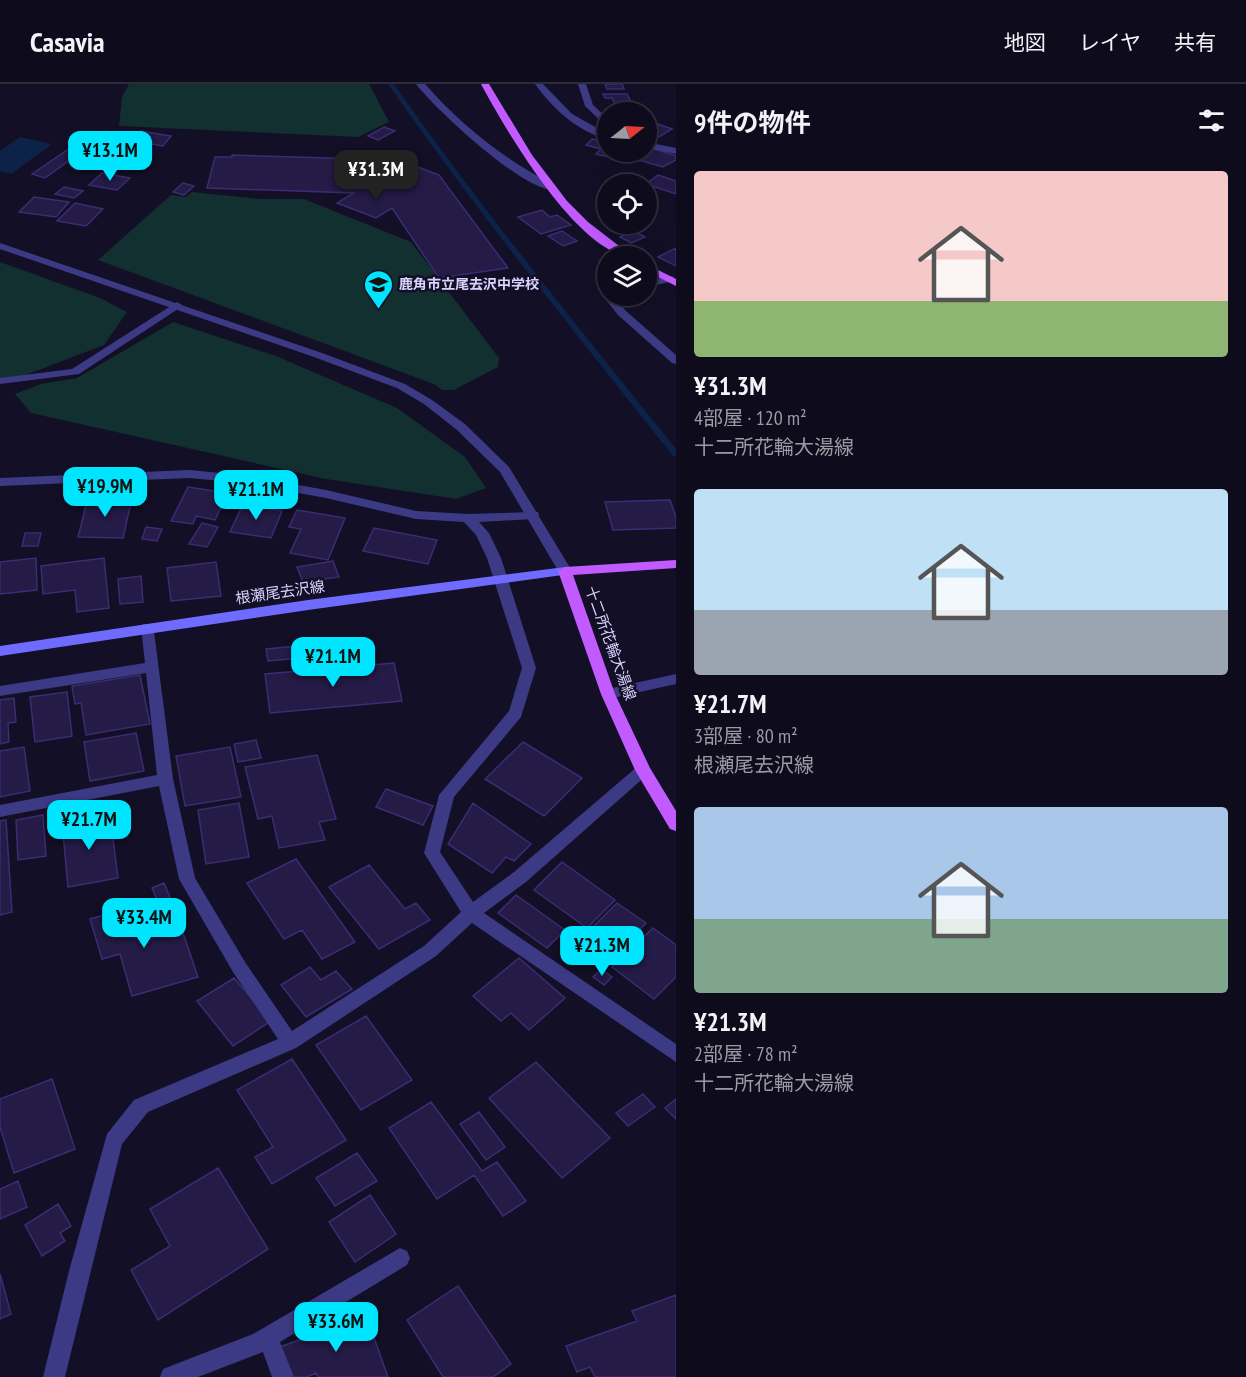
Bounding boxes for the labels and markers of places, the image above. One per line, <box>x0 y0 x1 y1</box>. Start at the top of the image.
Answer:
pin: ¥13.1M <box>61 131 159 182</box>
pin: ¥31.3M <box>327 150 425 201</box>
school or university icon: 鹿角市立尾去沢中学校 <box>362 268 394 310</box>
place label: 鹿角市立尾去沢中学校 <box>399 275 539 293</box>
pin: ¥19.9M <box>56 467 154 518</box>
pin: ¥21.1M <box>207 470 305 521</box>
pin: ¥21.1M <box>284 637 382 688</box>
pin: ¥21.7M <box>40 800 138 851</box>
pin: ¥33.4M <box>95 898 193 949</box>
pin: ¥21.3M <box>553 926 651 977</box>
pin: ¥33.6M <box>287 1302 385 1353</box>

